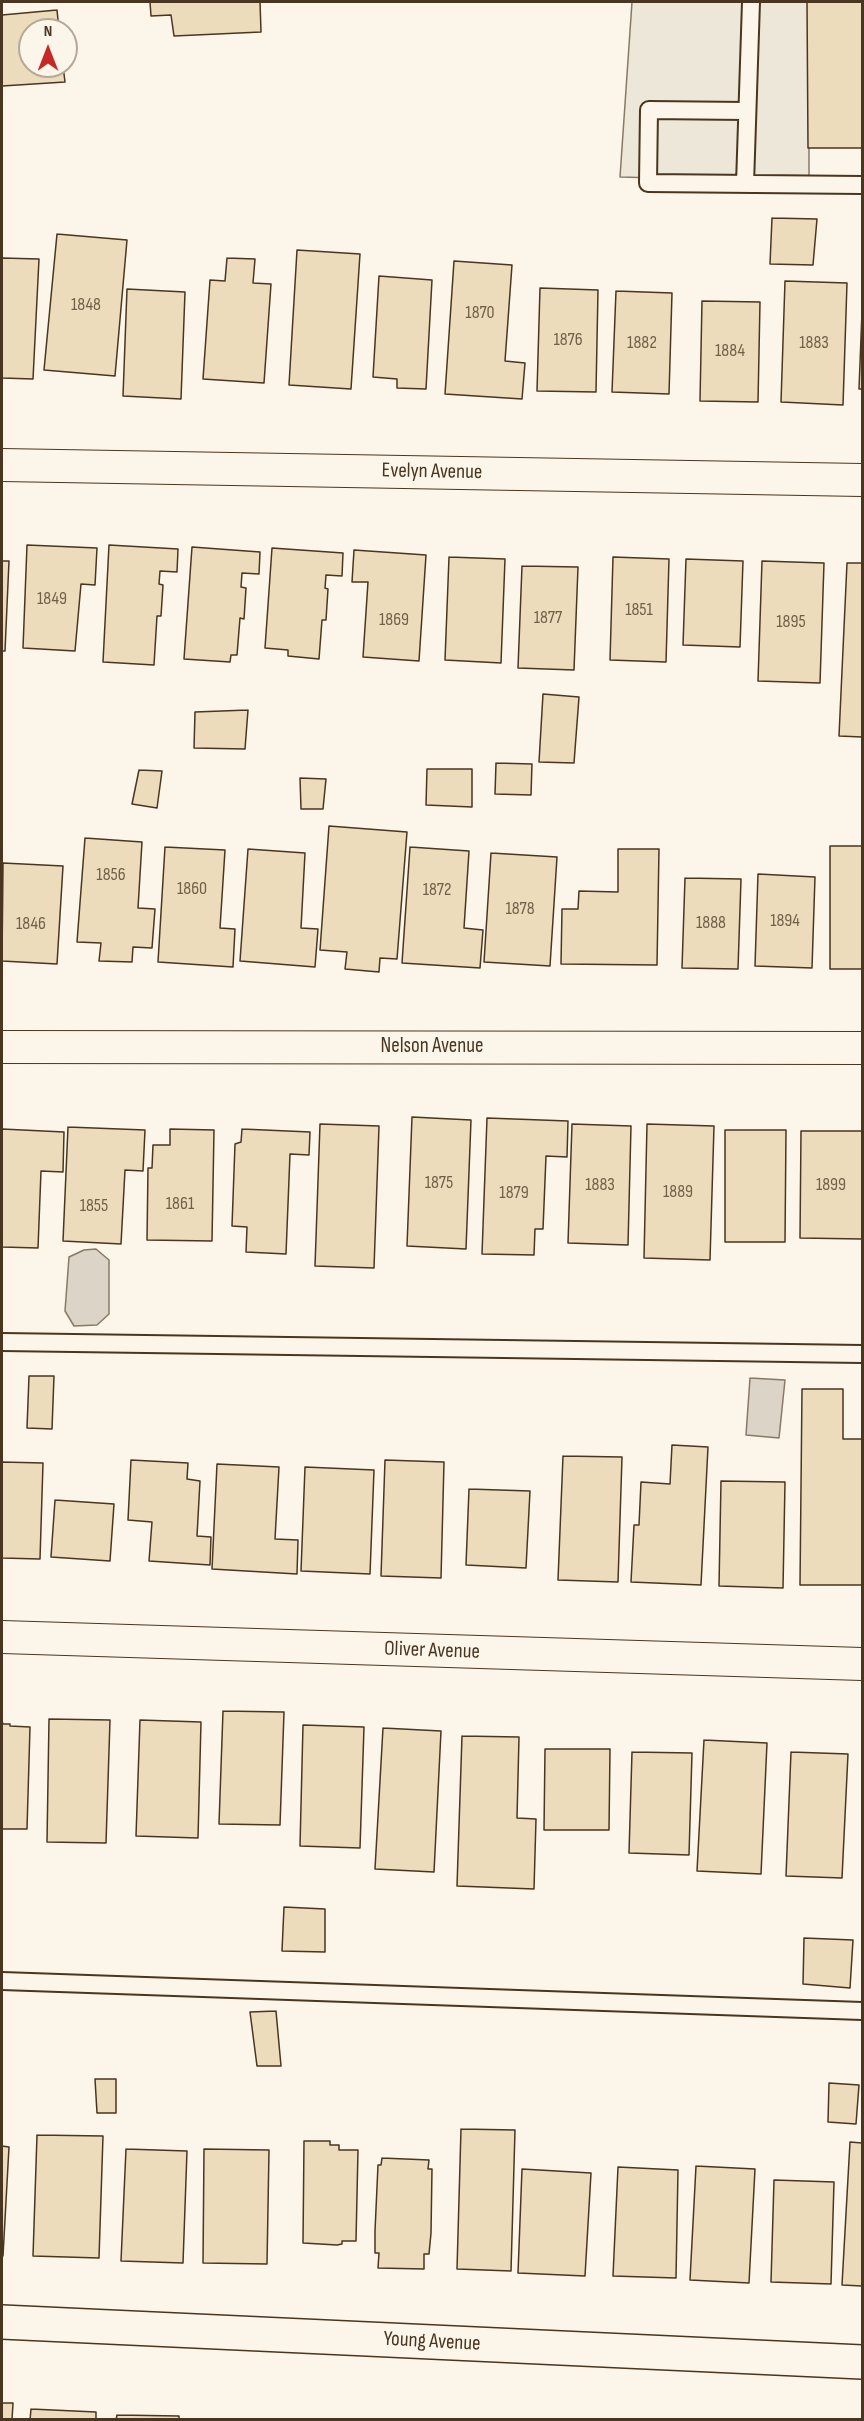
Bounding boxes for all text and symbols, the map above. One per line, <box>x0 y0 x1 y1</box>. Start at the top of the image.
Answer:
north arrow <box>18 18 78 78</box>
text: N <box>44 22 52 41</box>
house number: 1848 <box>71 294 101 316</box>
house number: 1870 <box>465 302 495 324</box>
house number: 1876 <box>553 329 583 351</box>
house number: 1882 <box>627 332 657 354</box>
house number: 1883 <box>799 332 829 354</box>
house number: 1884 <box>715 340 745 362</box>
street label: Evelyn Avenue <box>381 459 483 485</box>
house number: 1849 <box>37 588 67 610</box>
house number: 1851 <box>625 599 653 621</box>
house number: 1877 <box>534 607 562 629</box>
house number: 1869 <box>379 609 409 631</box>
house number: 1895 <box>776 611 806 633</box>
house number: 1856 <box>96 864 126 886</box>
house number: 1860 <box>177 878 207 900</box>
house number: 1872 <box>423 879 451 901</box>
house number: 1878 <box>505 898 535 920</box>
house number: 1894 <box>770 910 800 932</box>
house number: 1888 <box>696 912 726 934</box>
house number: 1846 <box>16 913 46 935</box>
street label: Nelson Avenue <box>381 1034 483 1060</box>
house number: 1875 <box>425 1172 453 1194</box>
house number: 1883 <box>585 1174 615 1196</box>
house number: 1899 <box>816 1174 846 1196</box>
house number: 1889 <box>663 1181 693 1203</box>
house number: 1879 <box>499 1182 529 1204</box>
house number: 1861 <box>166 1193 194 1215</box>
house number: 1855 <box>80 1195 108 1217</box>
street label: Oliver Avenue <box>384 1637 480 1665</box>
street label: Young Avenue <box>383 2327 481 2357</box>

